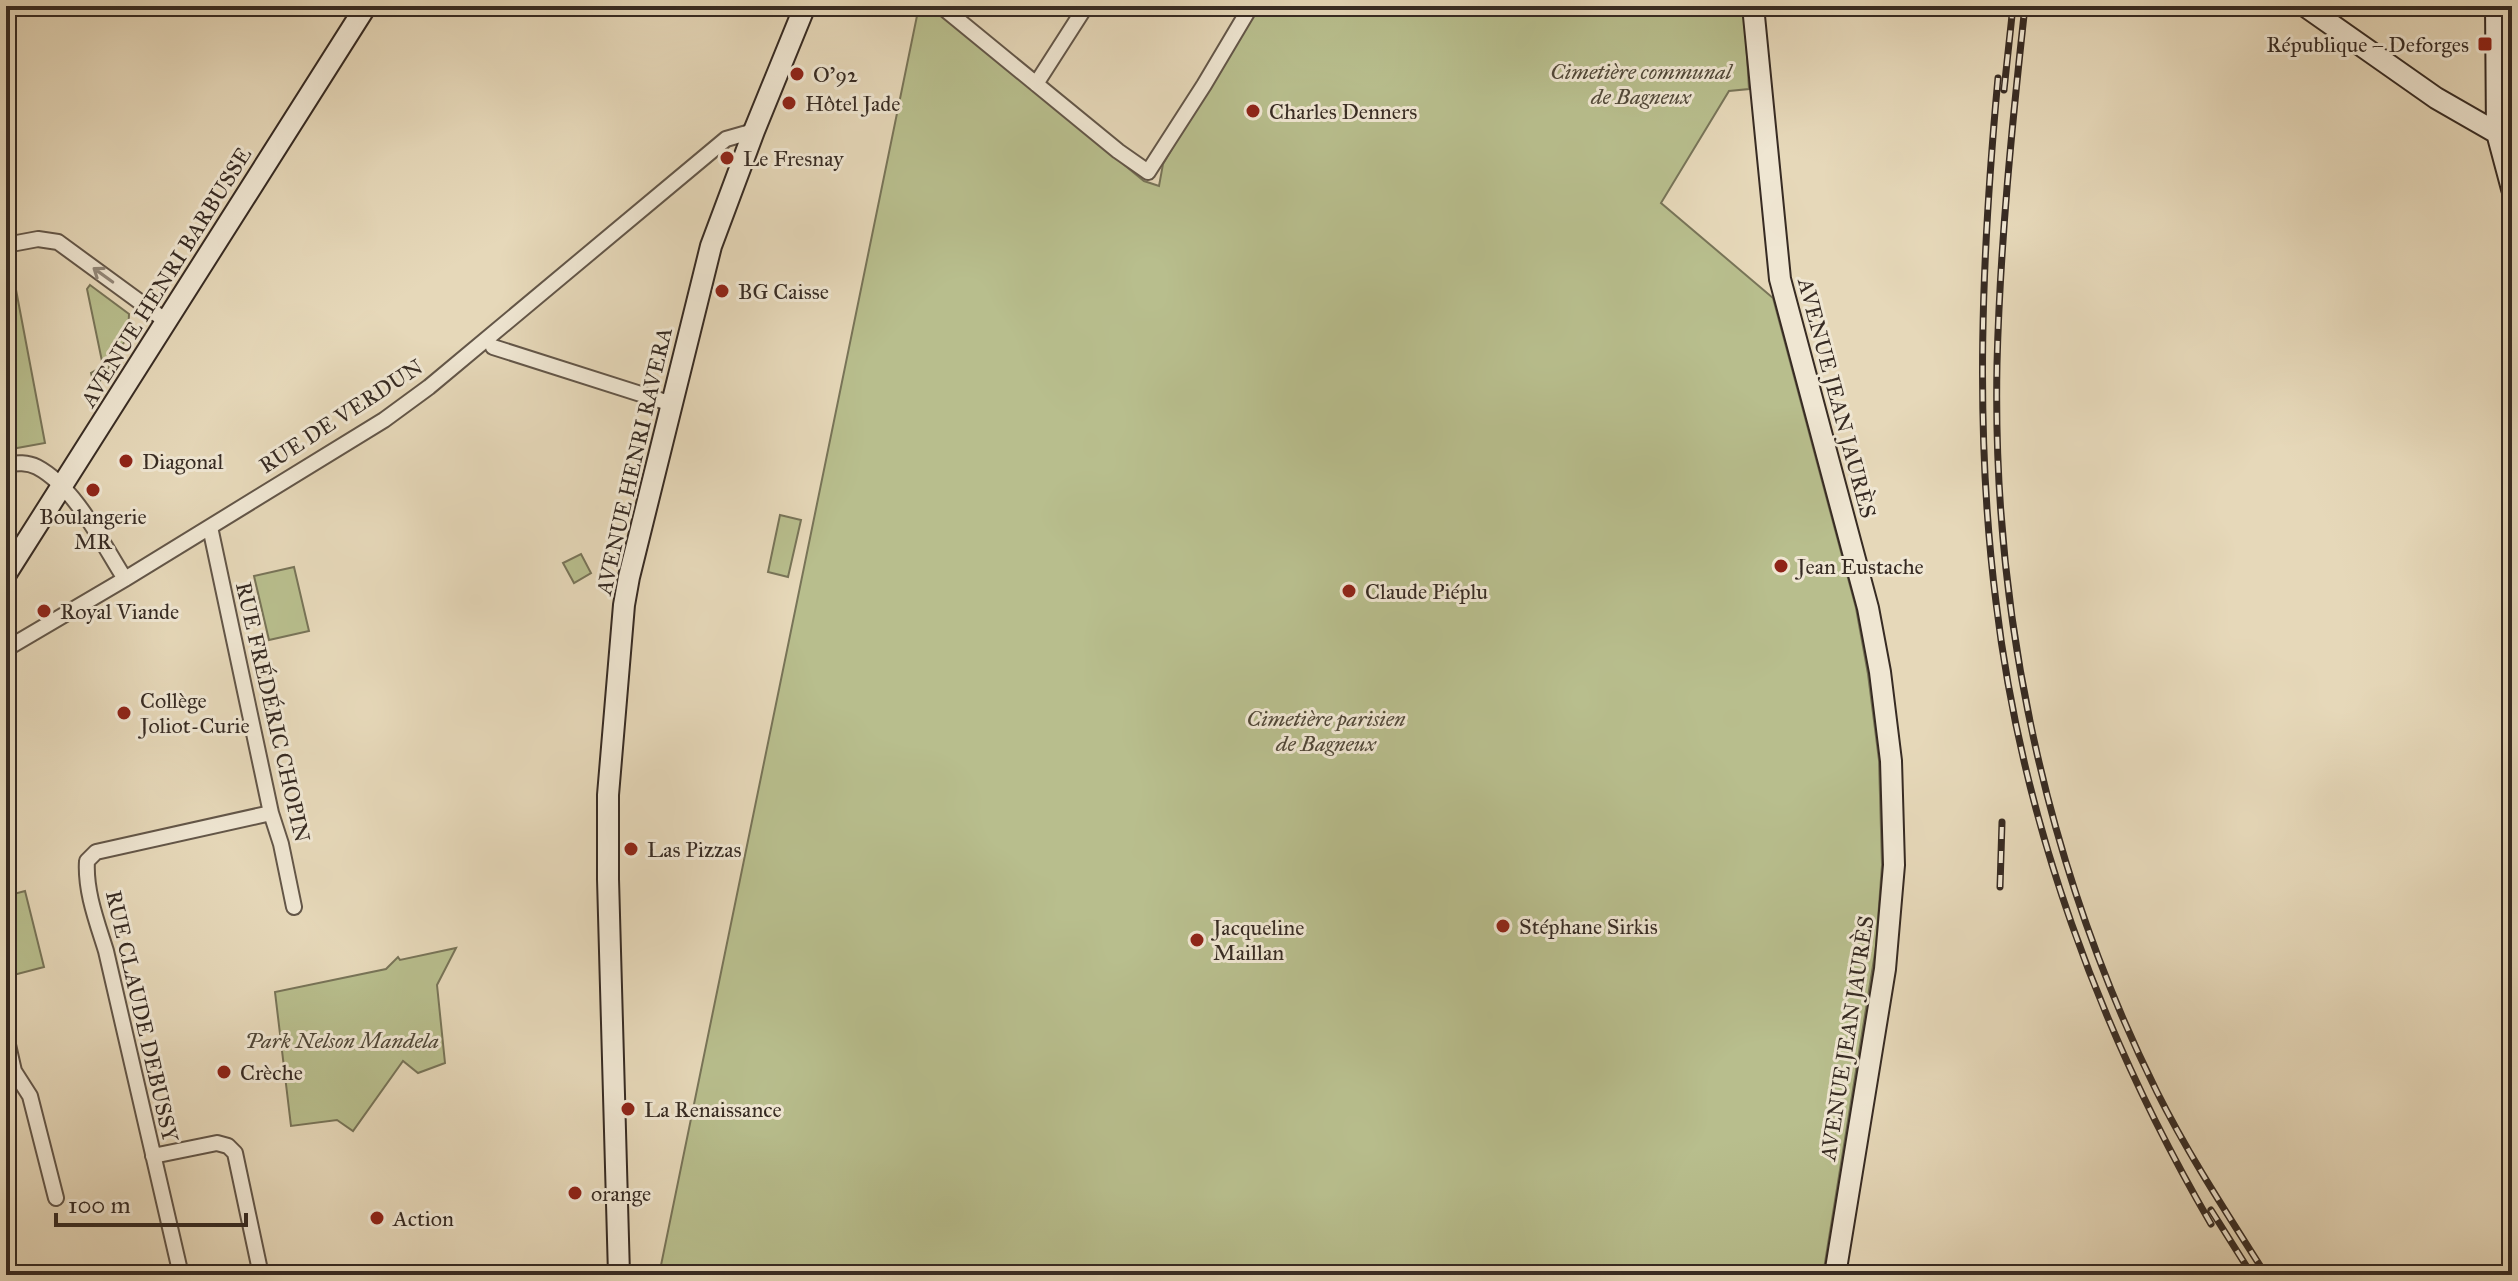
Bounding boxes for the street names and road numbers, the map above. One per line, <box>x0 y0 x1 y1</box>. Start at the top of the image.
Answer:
street label: AVENUE HENRI BARBUSSE <box>74 142 257 413</box>
street label: AVENUE JEAN JAURÈS <box>1792 274 1882 521</box>
street label: AVENUE HENRI RAVERA <box>590 324 678 598</box>
street label: RUE DE VERDUN <box>254 353 428 479</box>
street label: RUE FRÉDÉRIC CHOPIN <box>230 579 316 845</box>
street label: RUE CLAUDE DEBUSSY <box>100 888 184 1145</box>
street label: AVENUE JEAN JAURÈS <box>1814 914 1880 1163</box>

